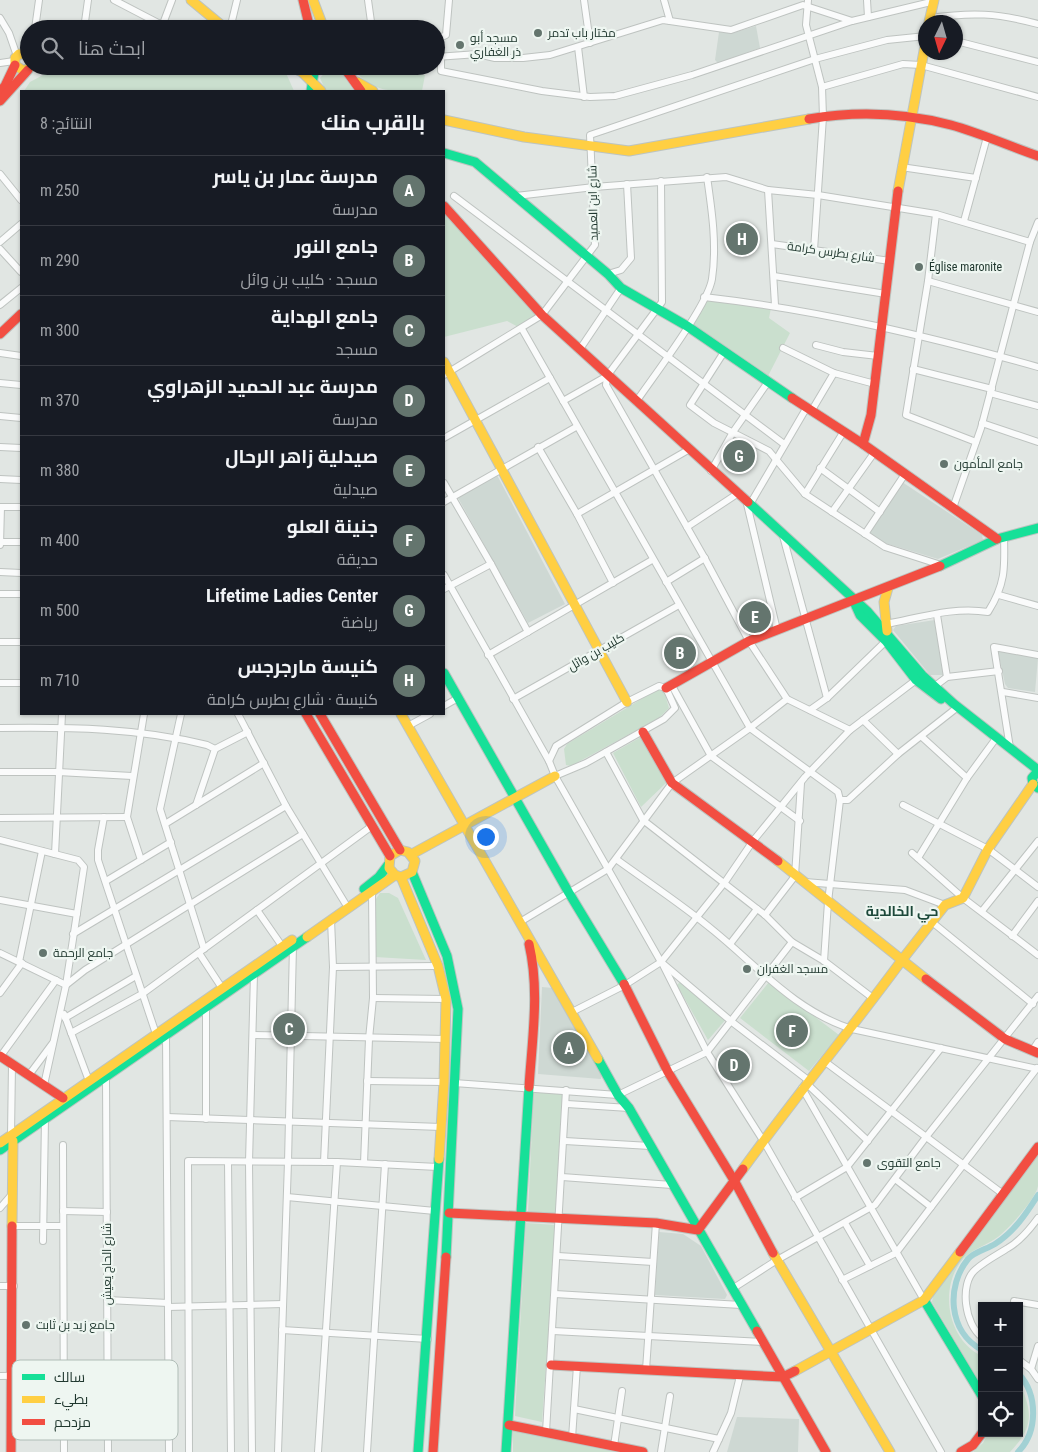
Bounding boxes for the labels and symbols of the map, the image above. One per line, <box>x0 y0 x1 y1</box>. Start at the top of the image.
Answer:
north arrow <box>918 15 963 60</box>
place label: مختار باب تدمر <box>547 26 616 40</box>
marker: مختار باب تدمر <box>532 27 544 39</box>
place label: مسجد أبو ذر الغفاري <box>470 30 521 62</box>
marker: مسجد أبو ذر الغفاري <box>454 39 466 51</box>
street label: شارع ابن العميد <box>585 165 602 241</box>
pin: H <box>726 220 758 258</box>
street label: شارع بطرس كرامة <box>786 239 876 266</box>
place label: Église maronite <box>929 259 1003 274</box>
marker: Église maronite <box>913 261 925 273</box>
pin: G <box>723 437 755 475</box>
place label: جامع المأمون <box>954 456 1023 472</box>
marker: جامع المأمون <box>938 458 950 470</box>
pin: E <box>739 598 771 636</box>
street label: كليب بن وائل <box>565 630 627 674</box>
pin: B <box>664 634 696 672</box>
your location <box>473 824 499 850</box>
district label: حي الخالدية <box>866 903 938 923</box>
place label: جامع الرحمة <box>53 946 113 961</box>
marker: جامع الرحمة <box>37 947 49 959</box>
place label: مسجد الغفران <box>757 962 828 976</box>
marker: مسجد الغفران <box>741 963 753 975</box>
pin: C <box>273 1010 305 1048</box>
pin: F <box>776 1012 808 1050</box>
pin: A <box>553 1029 585 1067</box>
pin: D <box>718 1046 750 1084</box>
place label: جامع التقوى <box>877 1156 941 1171</box>
marker: جامع التقوى <box>861 1157 873 1169</box>
street label: شارع الحاج يعيش <box>100 1223 115 1305</box>
place label: جامع زيد بن ثابت <box>36 1318 115 1333</box>
marker: جامع زيد بن ثابت <box>20 1319 32 1331</box>
legend <box>12 1360 178 1440</box>
text: سالك <box>54 1369 85 1385</box>
text: بطيء <box>54 1391 88 1411</box>
text: مزدحم <box>54 1414 91 1432</box>

